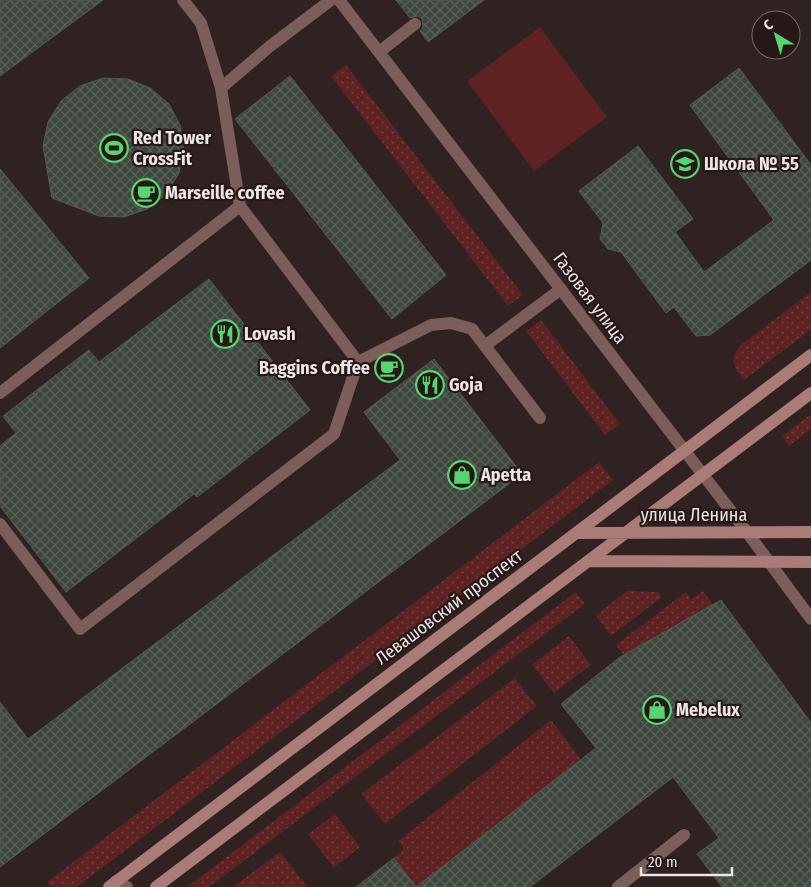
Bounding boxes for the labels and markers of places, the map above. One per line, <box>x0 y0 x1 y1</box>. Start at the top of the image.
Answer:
place label: Red Tower CrossFit <box>133 127 211 170</box>
sports icon: Red Tower CrossFit <box>99 133 129 163</box>
school or university icon: Школа № 55 <box>670 149 700 179</box>
place label: Школа № 55 <box>704 153 799 175</box>
cafe icon: Marseille coffee <box>131 178 161 208</box>
place label: Marseille coffee <box>165 182 285 204</box>
restaurant icon: Lovash <box>210 319 240 349</box>
place label: Lovash <box>244 323 296 345</box>
cafe icon: Baggins Coffee <box>374 353 404 383</box>
place label: Baggins Coffee <box>259 357 370 379</box>
restaurant icon: Goja <box>415 370 445 400</box>
place label: Goja <box>449 374 483 396</box>
shop icon: Apetta <box>447 460 477 490</box>
place label: Apetta <box>480 464 531 486</box>
shop icon: Mebelux <box>642 695 672 725</box>
place label: Mebelux <box>676 699 740 721</box>

